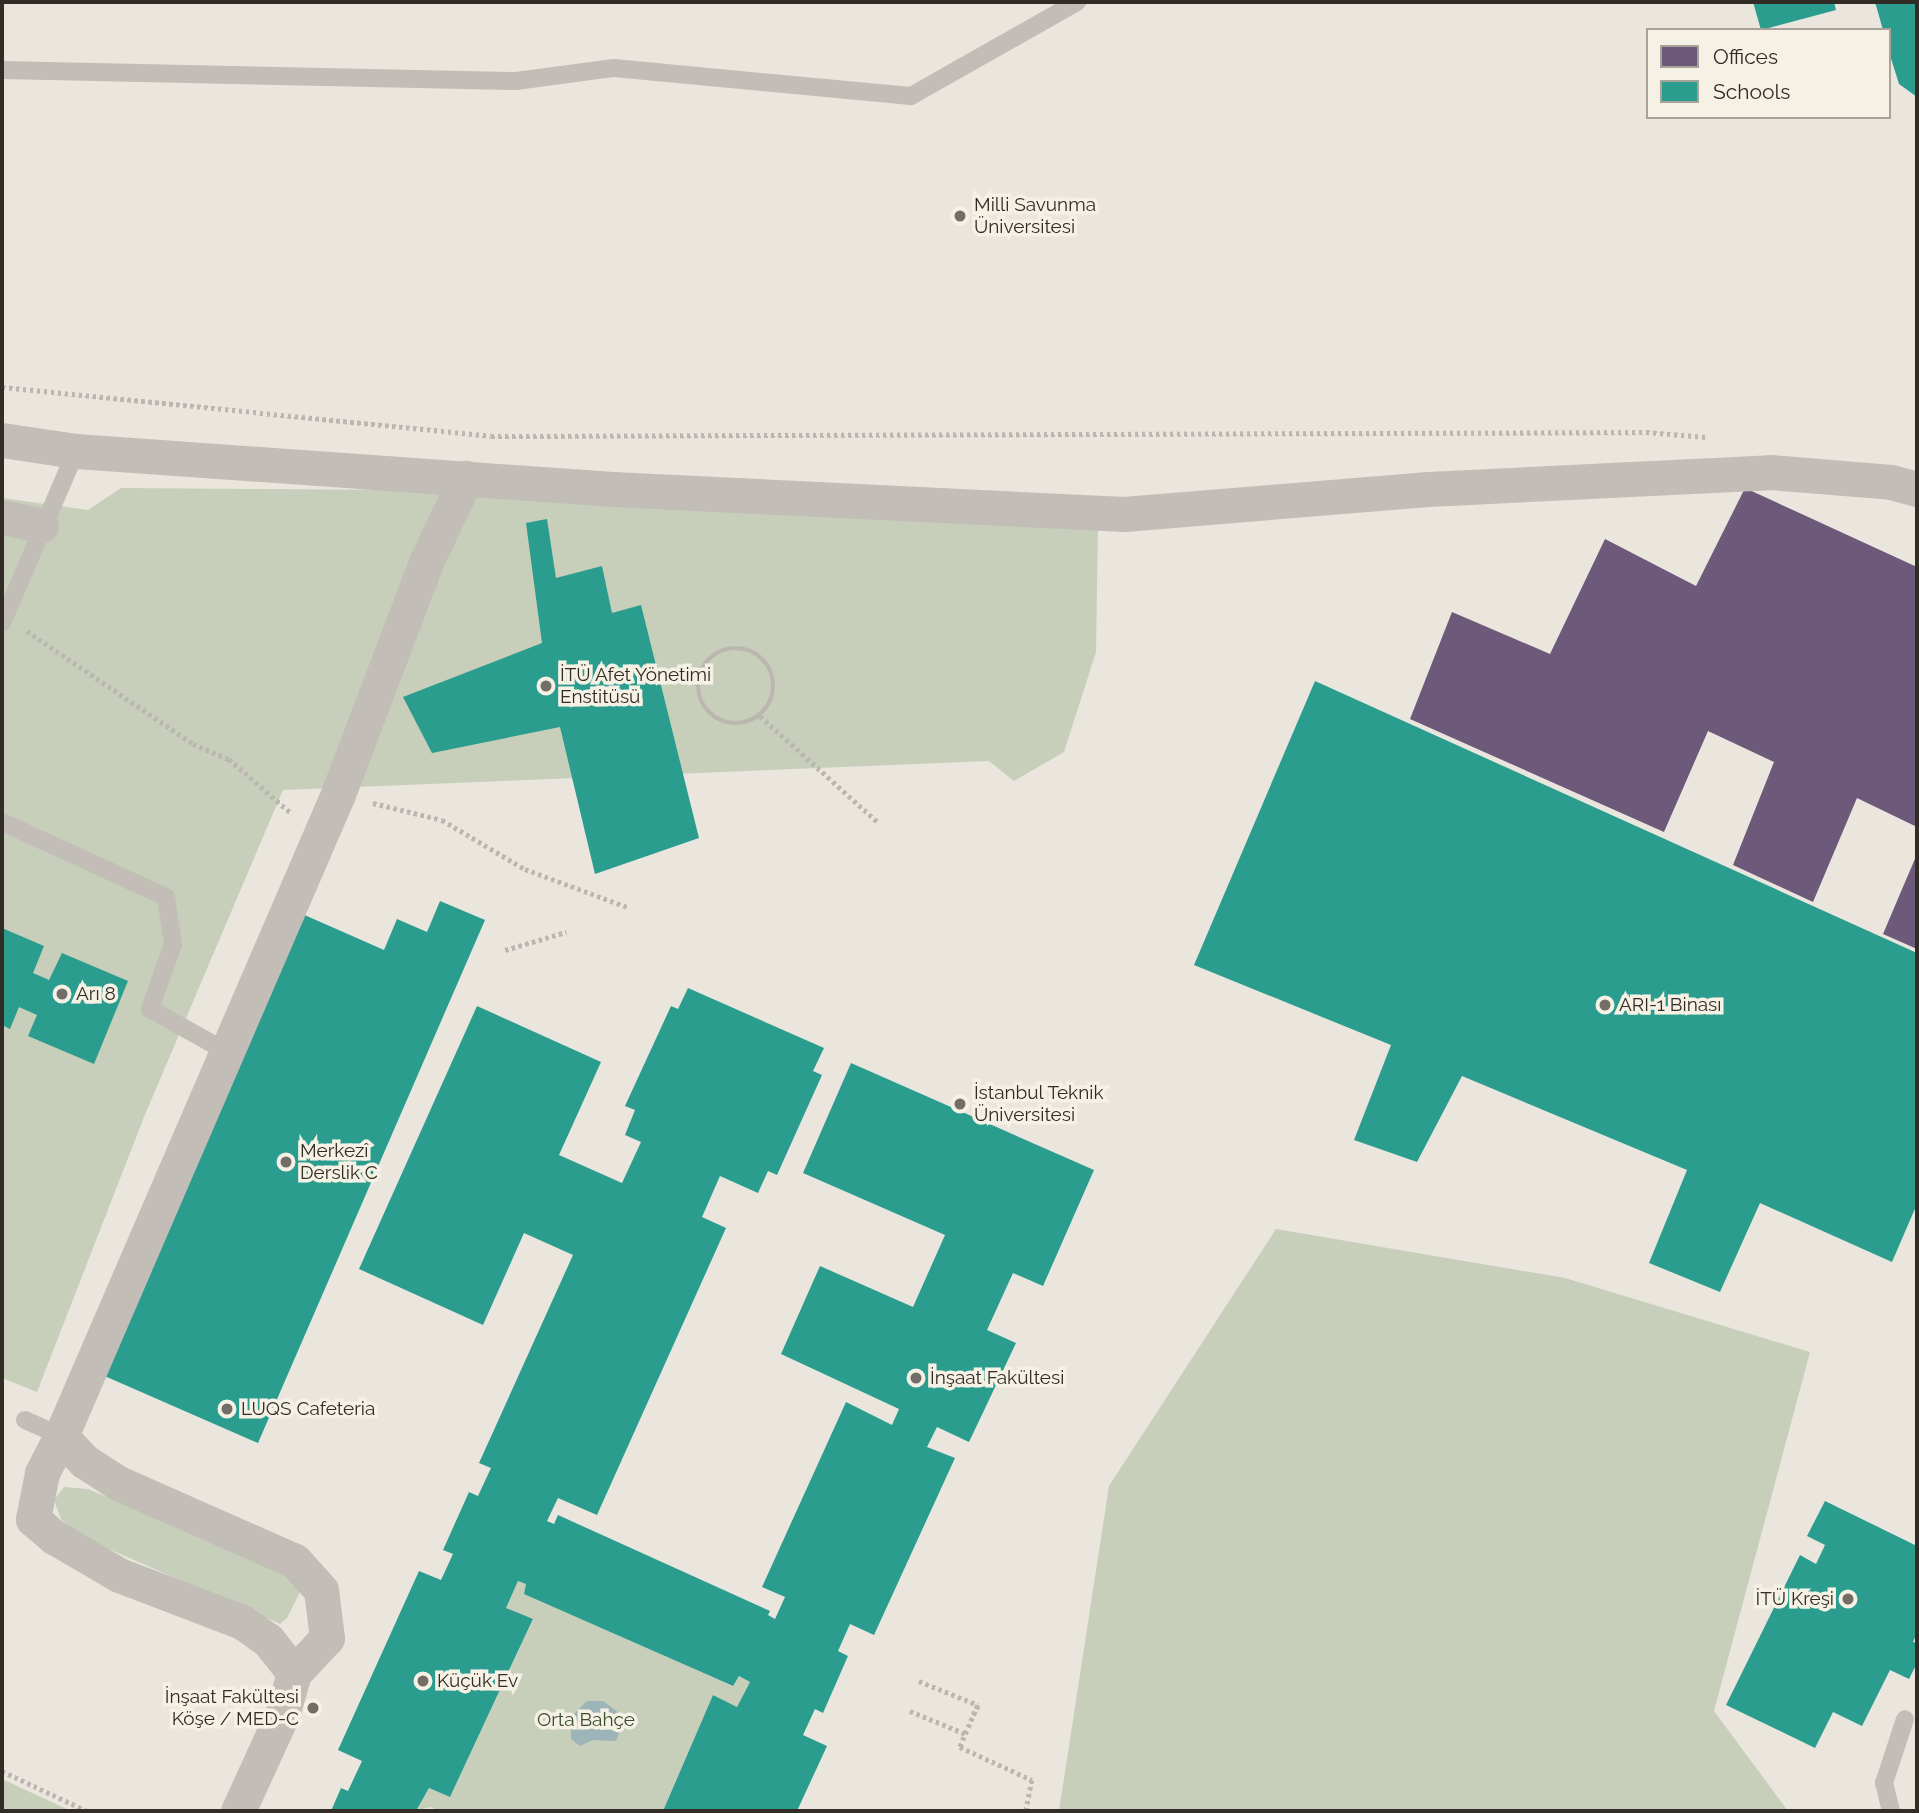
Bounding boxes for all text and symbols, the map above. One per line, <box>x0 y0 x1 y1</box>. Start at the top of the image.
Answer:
legend <box>1646 28 1891 119</box>
text: Offices <box>1713 44 1778 69</box>
text: Schools <box>1713 79 1790 104</box>
place label: Milli Savunma Üniversitesi <box>974 194 1096 238</box>
marker: Milli Savunma Üniversitesi <box>952 208 968 224</box>
place label: İTÜ Afet Yönetimi Enstitüsü <box>560 664 712 708</box>
marker: İTÜ Afet Yönetimi Enstitüsü <box>538 678 554 694</box>
place label: Arı 8 <box>76 983 116 1005</box>
marker: Arı 8 <box>54 986 70 1002</box>
place label: ARI-1 Binası <box>1619 994 1721 1016</box>
marker: ARI-1 Binası <box>1597 997 1613 1013</box>
place label: İstanbul Teknik Üniversitesi <box>974 1082 1105 1126</box>
marker: İstanbul Teknik Üniversitesi <box>952 1096 968 1112</box>
place label: Merkezî Derslik C <box>300 1140 378 1184</box>
marker: Merkezî Derslik C <box>278 1154 294 1170</box>
place label: İnşaat Fakültesi <box>930 1367 1064 1389</box>
marker: İnşaat Fakültesi <box>908 1370 924 1386</box>
place label: LUQS Cafeteria <box>241 1398 375 1420</box>
marker: LUQS Cafeteria <box>219 1401 235 1417</box>
place label: İTÜ Kreşi <box>1755 1588 1834 1610</box>
marker: İTÜ Kreşi <box>1840 1591 1856 1607</box>
place label: Küçük Ev <box>437 1670 518 1692</box>
marker: Küçük Ev <box>415 1673 431 1689</box>
place label: İnşaat Fakültesi Köşe / MED-C <box>165 1686 299 1730</box>
marker: İnşaat Fakültesi Köşe / MED-C <box>305 1700 321 1716</box>
park label: Orta Bahçe <box>537 1709 635 1731</box>

